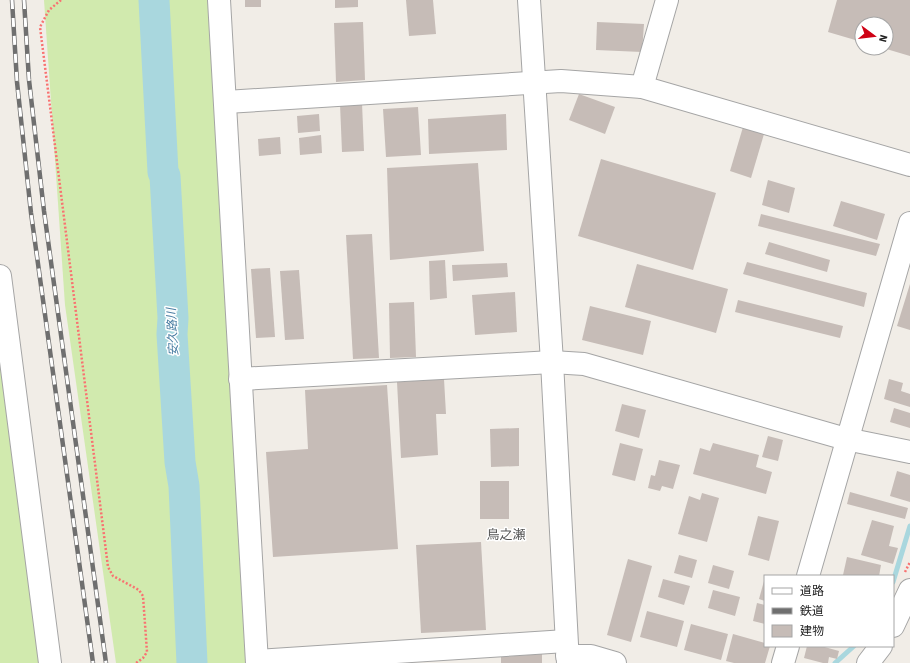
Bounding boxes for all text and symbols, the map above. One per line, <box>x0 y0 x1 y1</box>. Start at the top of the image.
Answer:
north arrow <box>854 16 894 56</box>
text: N <box>875 33 891 44</box>
water label: 安久路川 <box>163 306 183 356</box>
district label: 鳥之瀬 <box>486 526 526 544</box>
legend <box>764 575 894 647</box>
text: 道路 <box>800 583 824 600</box>
text: 鉄道 <box>800 603 824 620</box>
text: 建物 <box>800 623 824 640</box>

